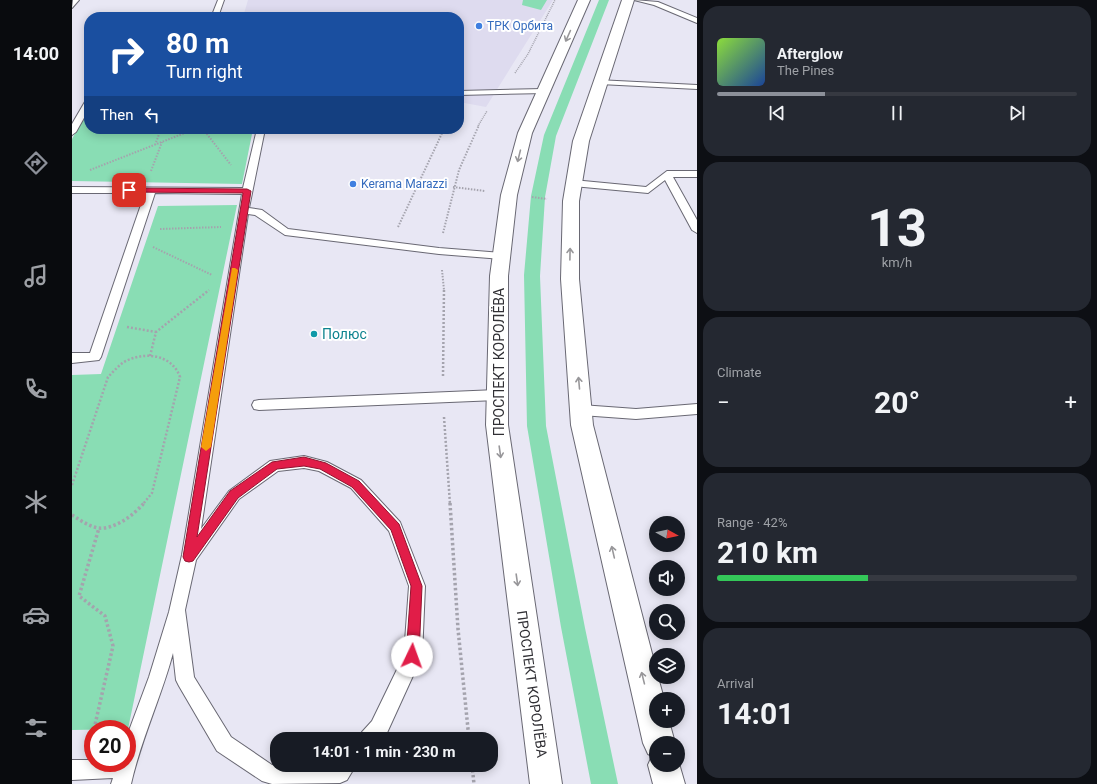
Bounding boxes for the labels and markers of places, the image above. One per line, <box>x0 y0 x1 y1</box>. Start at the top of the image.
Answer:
place label: ТРК Орбита <box>487 19 553 33</box>
marker: ТРК Орбита <box>474 21 484 31</box>
pin <box>112 173 146 207</box>
place label: Kerama Marazzi <box>361 177 447 191</box>
marker: Kerama Marazzi <box>348 179 358 189</box>
place label: Полюс <box>322 326 367 342</box>
marker: Полюс <box>309 329 319 339</box>

